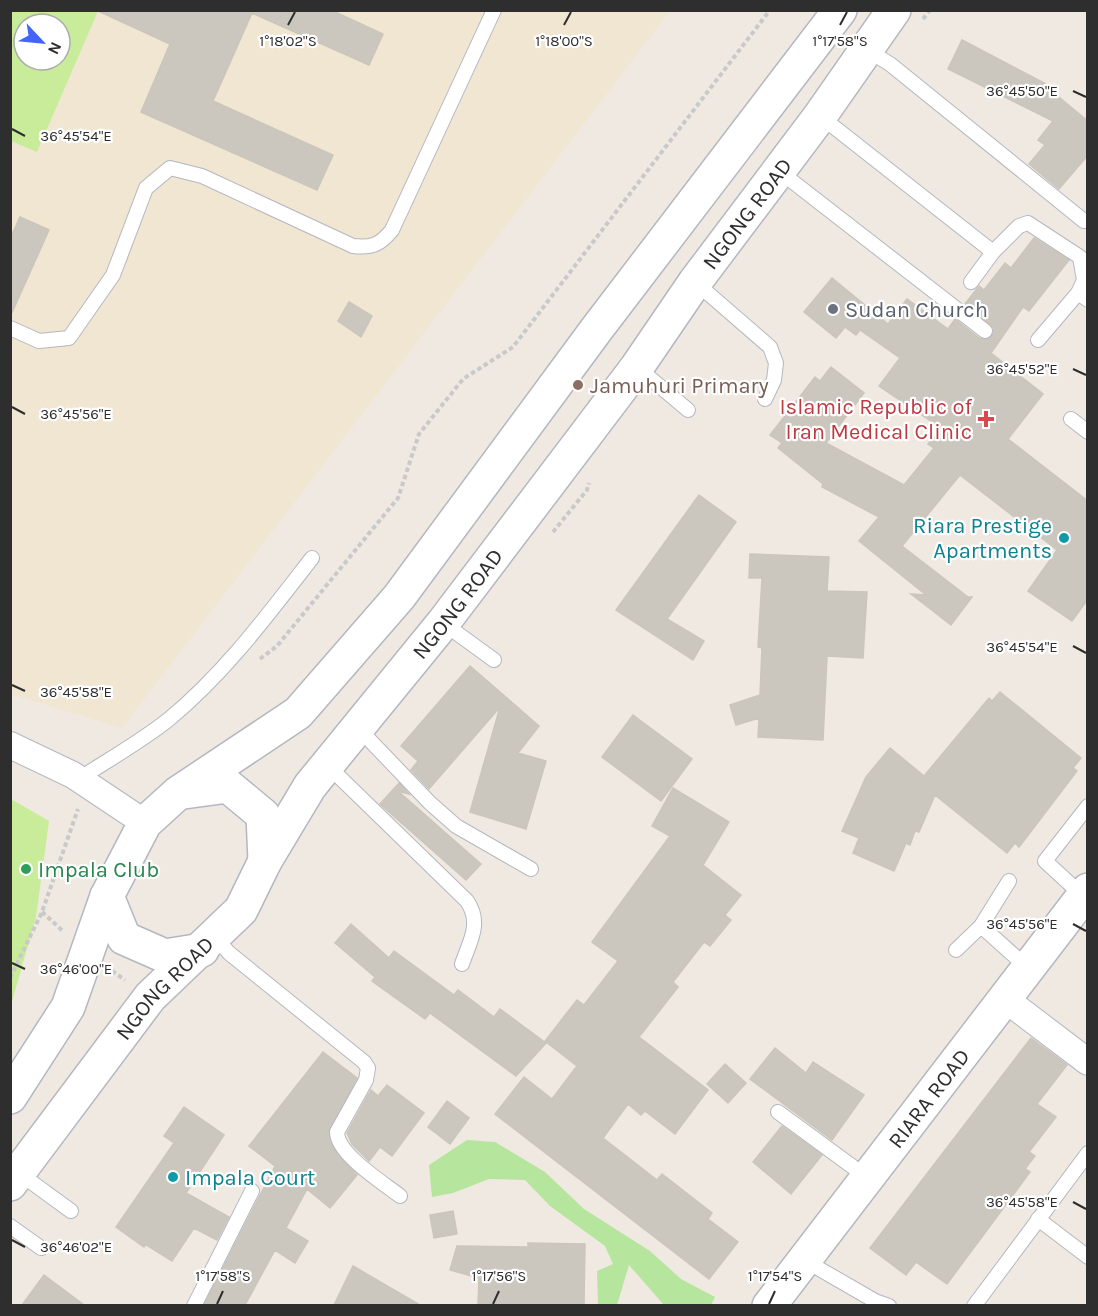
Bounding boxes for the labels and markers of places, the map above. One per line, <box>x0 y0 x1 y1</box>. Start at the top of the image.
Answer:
place label: Sudan Church <box>845 297 988 323</box>
marker: Sudan Church <box>826 302 840 316</box>
place label: Jamuhuri Primary <box>590 373 769 399</box>
marker: Jamuhuri Primary <box>571 378 585 392</box>
place label: Islamic Republic of Iran Medical Clinic <box>779 394 972 445</box>
marker: Islamic Republic of Iran Medical Clinic <box>977 410 995 428</box>
place label: Riara Prestige Apartments <box>913 513 1052 564</box>
marker: Riara Prestige Apartments <box>1057 531 1071 545</box>
place label: Impala Club <box>38 857 159 883</box>
marker: Impala Club <box>19 862 33 876</box>
place label: Impala Court <box>185 1165 315 1191</box>
marker: Impala Court <box>166 1170 180 1184</box>

